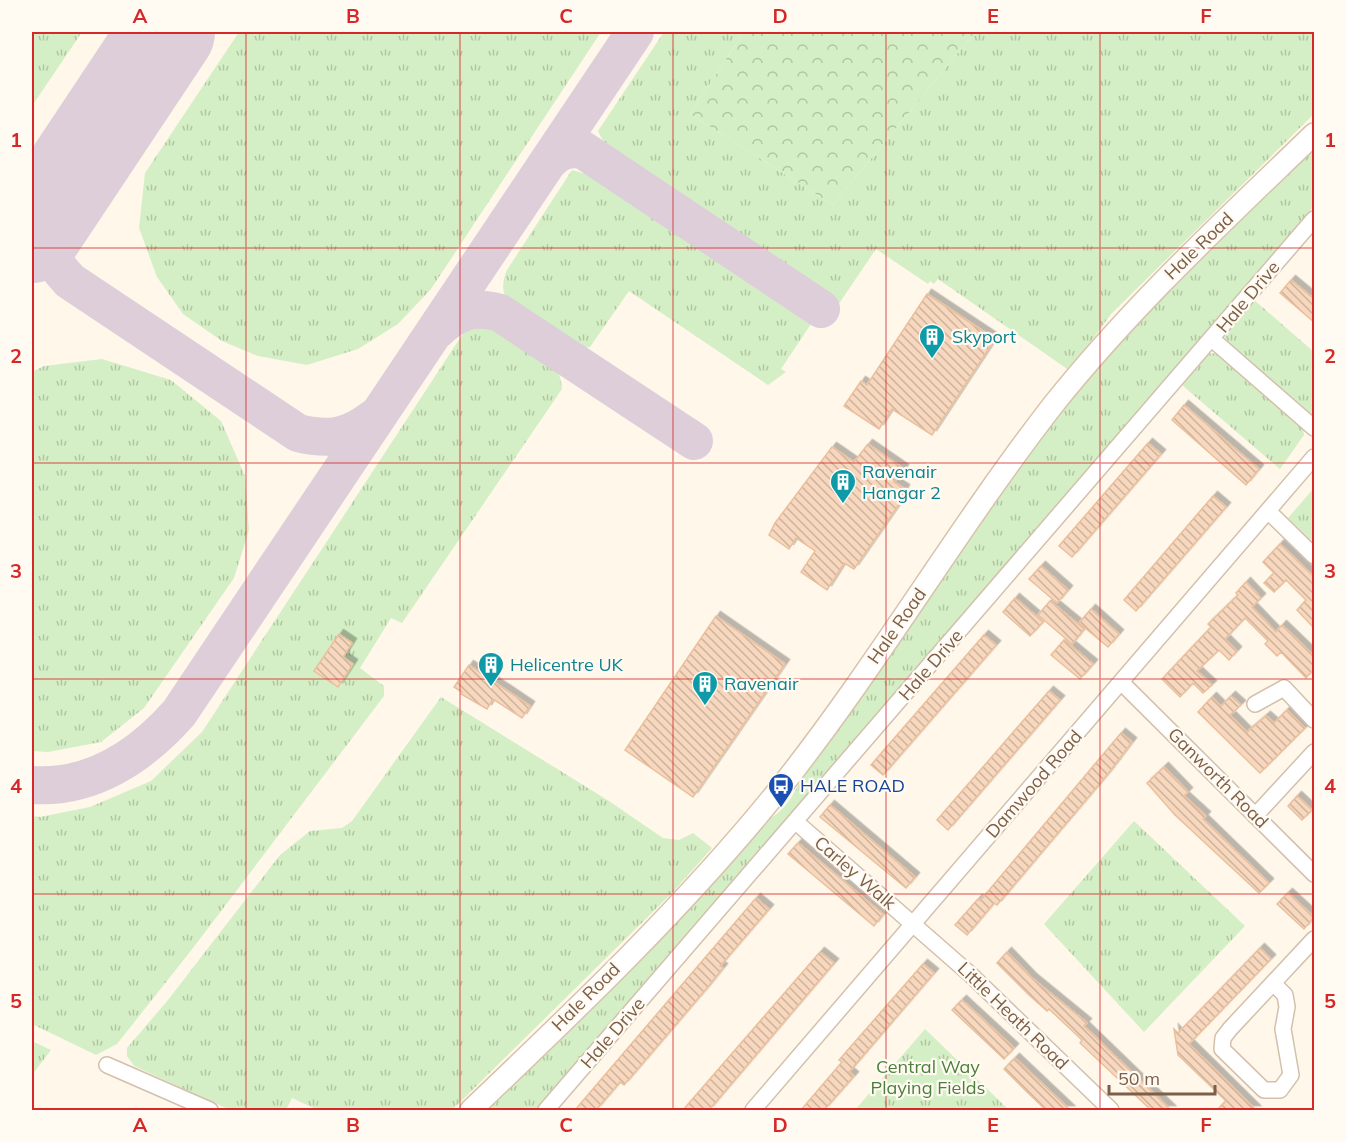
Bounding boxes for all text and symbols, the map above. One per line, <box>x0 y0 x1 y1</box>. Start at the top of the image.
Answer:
text: A <box>133 3 148 28</box>
text: B <box>346 3 360 28</box>
text: C <box>559 3 573 28</box>
text: D <box>772 3 788 28</box>
text: E <box>987 3 999 28</box>
text: F <box>1200 3 1212 28</box>
text: 1 <box>10 127 22 152</box>
text: 1 <box>1324 127 1336 152</box>
street label: Hale Road <box>1159 207 1238 284</box>
street label: Hale Drive <box>1211 256 1284 337</box>
building icon: Skyport <box>917 322 947 360</box>
place label: Skyport <box>952 325 1016 348</box>
text: 2 <box>10 343 22 368</box>
text: 2 <box>1324 343 1336 368</box>
place label: Ravenair Hangar 2 <box>862 460 941 504</box>
building icon: Ravenair Hangar 2 <box>828 467 858 505</box>
text: 3 <box>10 558 22 583</box>
text: 3 <box>1324 558 1336 583</box>
street label: Hale Road <box>862 583 931 668</box>
street label: Hale Drive <box>893 624 968 705</box>
building icon: Helicentre UK <box>476 650 506 688</box>
place label: Helicentre UK <box>510 653 624 676</box>
building icon: Ravenair <box>690 669 720 707</box>
place label: Ravenair <box>724 672 799 695</box>
street label: Ganworth Road <box>1163 723 1273 833</box>
street label: Damwood Road <box>980 725 1087 842</box>
bus stop icon: HALE ROAD <box>766 771 796 809</box>
text: 4 <box>10 773 22 798</box>
text: 4 <box>1324 773 1336 798</box>
place label: HALE ROAD <box>800 774 905 797</box>
street label: Carley Walk <box>810 831 901 915</box>
street label: Little Heath Road <box>953 957 1074 1074</box>
street label: Hale Road <box>547 958 625 1036</box>
text: 5 <box>10 988 22 1013</box>
text: 5 <box>1324 988 1336 1013</box>
street label: Hale Drive <box>575 992 650 1073</box>
park label: Central Way Playing Fields <box>871 1055 985 1099</box>
scale bar <box>1109 1058 1216 1096</box>
text: 50 m <box>1118 1067 1160 1090</box>
text: A <box>133 1112 148 1137</box>
text: B <box>346 1112 360 1137</box>
text: C <box>559 1112 573 1137</box>
text: D <box>772 1112 788 1137</box>
text: E <box>987 1112 999 1137</box>
text: F <box>1200 1112 1212 1137</box>

